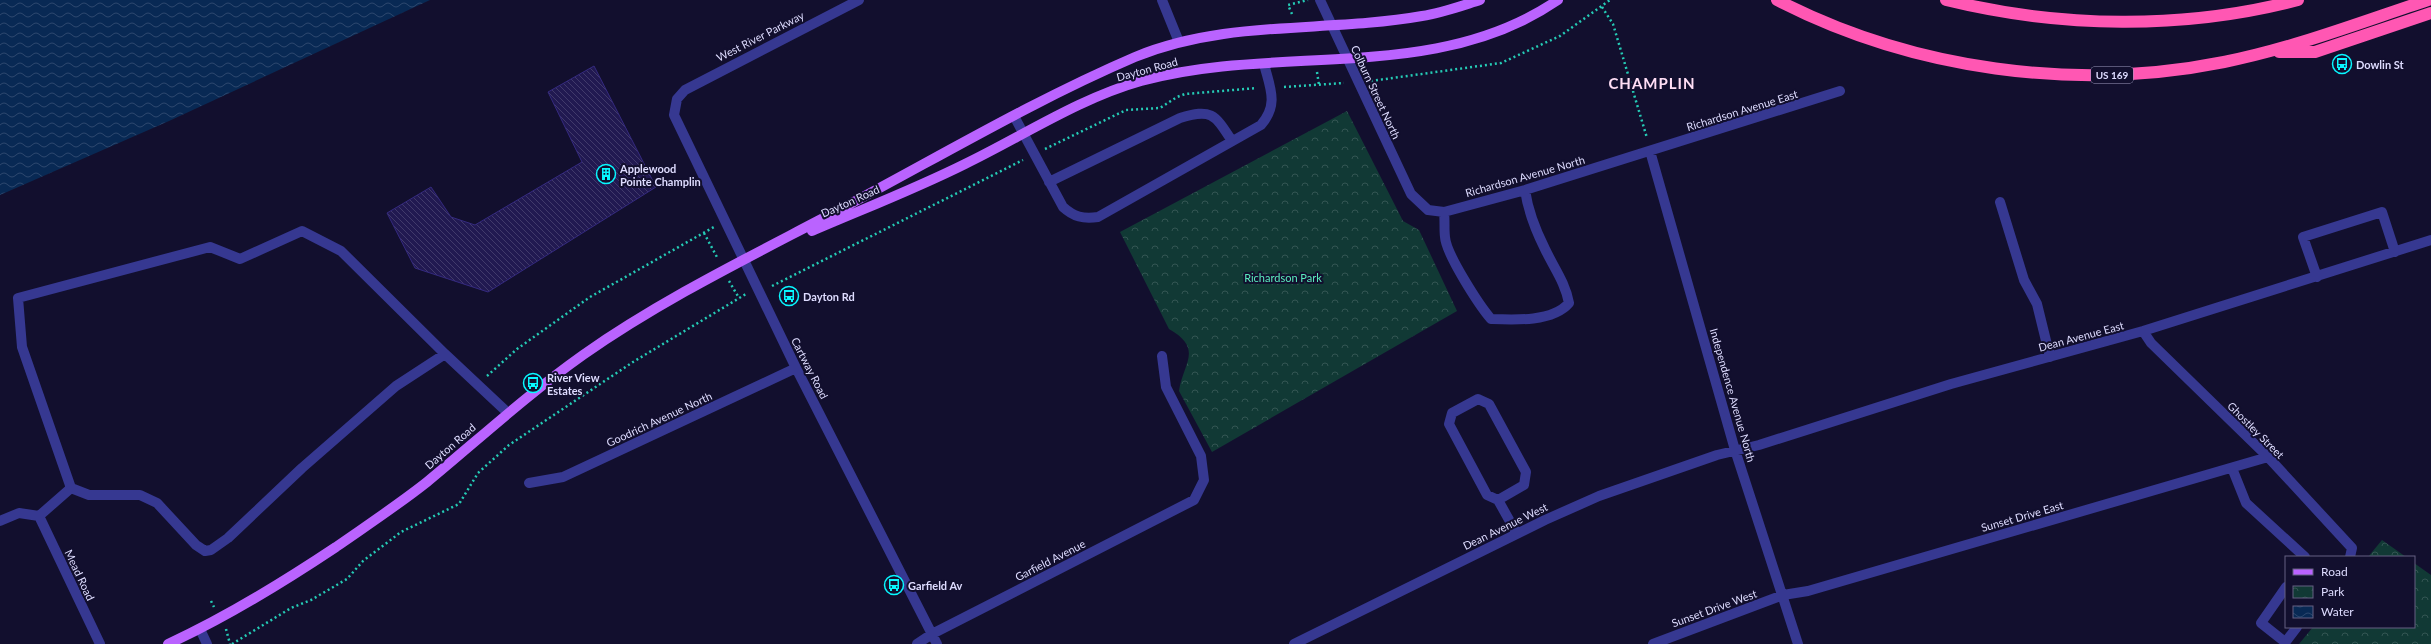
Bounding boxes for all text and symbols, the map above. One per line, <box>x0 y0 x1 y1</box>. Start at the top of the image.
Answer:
street label: West River Parkway <box>714 8 806 64</box>
street label: Colburn Street North <box>1349 43 1403 141</box>
bus stop icon: Dowlin St <box>2331 53 2353 75</box>
street label: Dayton Road <box>1115 55 1179 83</box>
place label: Dowlin St <box>2356 58 2405 71</box>
road number: US 169 <box>2091 67 2133 83</box>
district label: CHAMPLIN <box>1608 74 1696 92</box>
street label: Richardson Avenue East <box>1685 87 1799 133</box>
street label: Richardson Avenue North <box>1464 153 1586 199</box>
place label: Applewood Pointe Champlin <box>619 162 701 188</box>
building icon: Applewood Pointe Champlin <box>595 163 617 185</box>
street label: Dayton Road <box>819 182 881 220</box>
park label: Richardson Park <box>1244 271 1322 284</box>
bus stop icon: Dayton Rd <box>778 285 800 307</box>
place label: Dayton Rd <box>803 290 855 303</box>
street label: Dean Avenue East <box>2037 318 2125 354</box>
street label: Independence Avenue North <box>1708 327 1758 463</box>
street label: Cartway Road <box>789 335 831 401</box>
place label: River View Estates <box>547 371 600 397</box>
bus stop icon: River View Estates <box>522 372 544 394</box>
street label: Goodrich Avenue North <box>604 389 714 449</box>
street label: Ghostley Street <box>2225 399 2287 461</box>
street label: Dayton Road <box>422 421 478 471</box>
street label: Sunset Drive East <box>1979 498 2065 534</box>
street label: Dean Avenue West <box>1461 500 1549 552</box>
street label: Garfield Avenue <box>1013 537 1088 583</box>
street label: Mead Road <box>63 547 97 603</box>
legend <box>2285 556 2415 628</box>
text: Road <box>2321 564 2348 579</box>
bus stop icon: Garfield Av <box>883 574 905 596</box>
place label: Garfield Av <box>908 579 963 592</box>
text: Park <box>2321 584 2345 599</box>
street label: Sunset Drive West <box>1670 587 1758 629</box>
text: Water <box>2321 604 2354 619</box>

